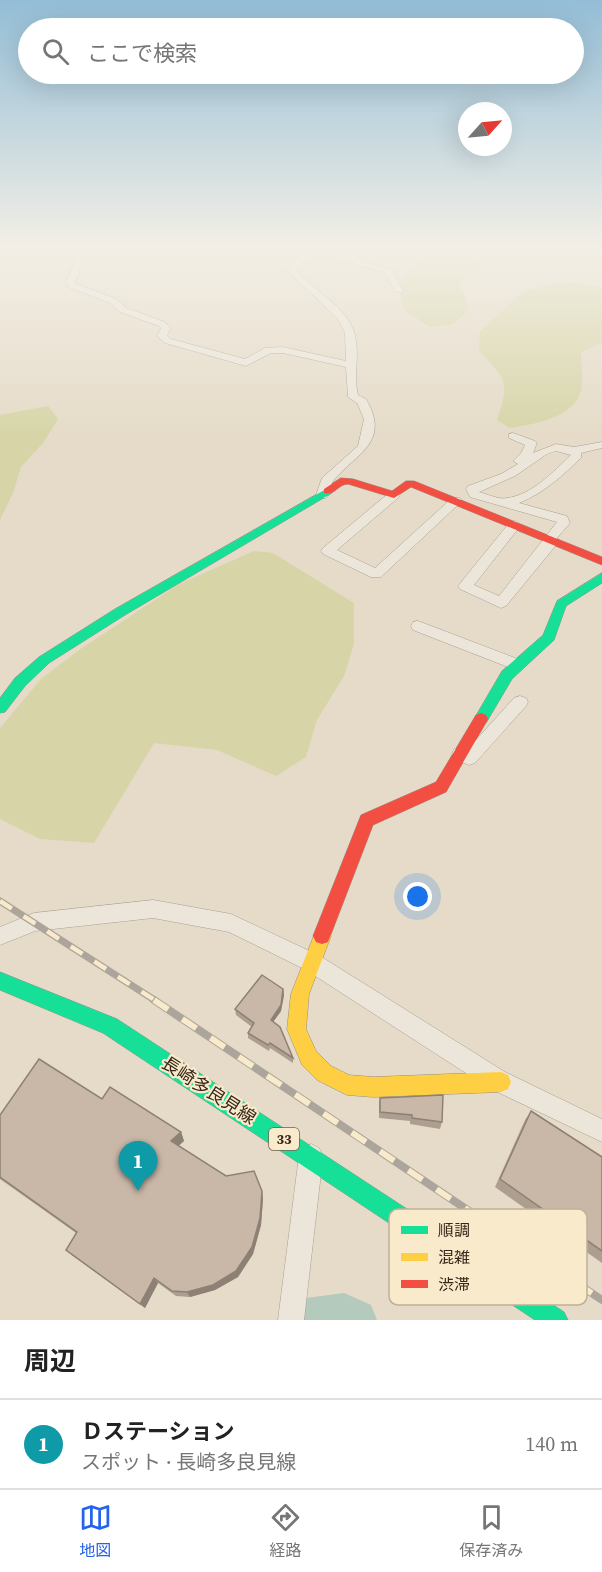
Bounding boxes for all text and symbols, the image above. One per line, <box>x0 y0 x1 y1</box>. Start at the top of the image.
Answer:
search box <box>18 18 584 84</box>
icon: search <box>39 35 72 68</box>
text: ここで検索 <box>87 38 197 68</box>
north arrow <box>458 102 512 156</box>
your location <box>403 882 432 911</box>
street label: 長崎多良見線 <box>157 1050 261 1130</box>
road number: 33 <box>269 1128 299 1150</box>
pin: 1 <box>118 1142 158 1191</box>
legend <box>389 1209 587 1305</box>
text: 順調 <box>438 1219 470 1241</box>
text: 混雑 <box>438 1246 470 1268</box>
text: 渋滞 <box>438 1273 470 1295</box>
text: 周辺 <box>24 1343 76 1379</box>
text: Ｄステーション <box>81 1416 235 1446</box>
text: 1 <box>38 1430 49 1458</box>
text: 140 m <box>525 1430 578 1458</box>
text: スポット · 長崎多良見線 <box>81 1448 296 1476</box>
tab: 地図 <box>79 1501 112 1561</box>
tab: 経路 <box>269 1501 302 1561</box>
tab: 保存済み <box>459 1501 523 1561</box>

